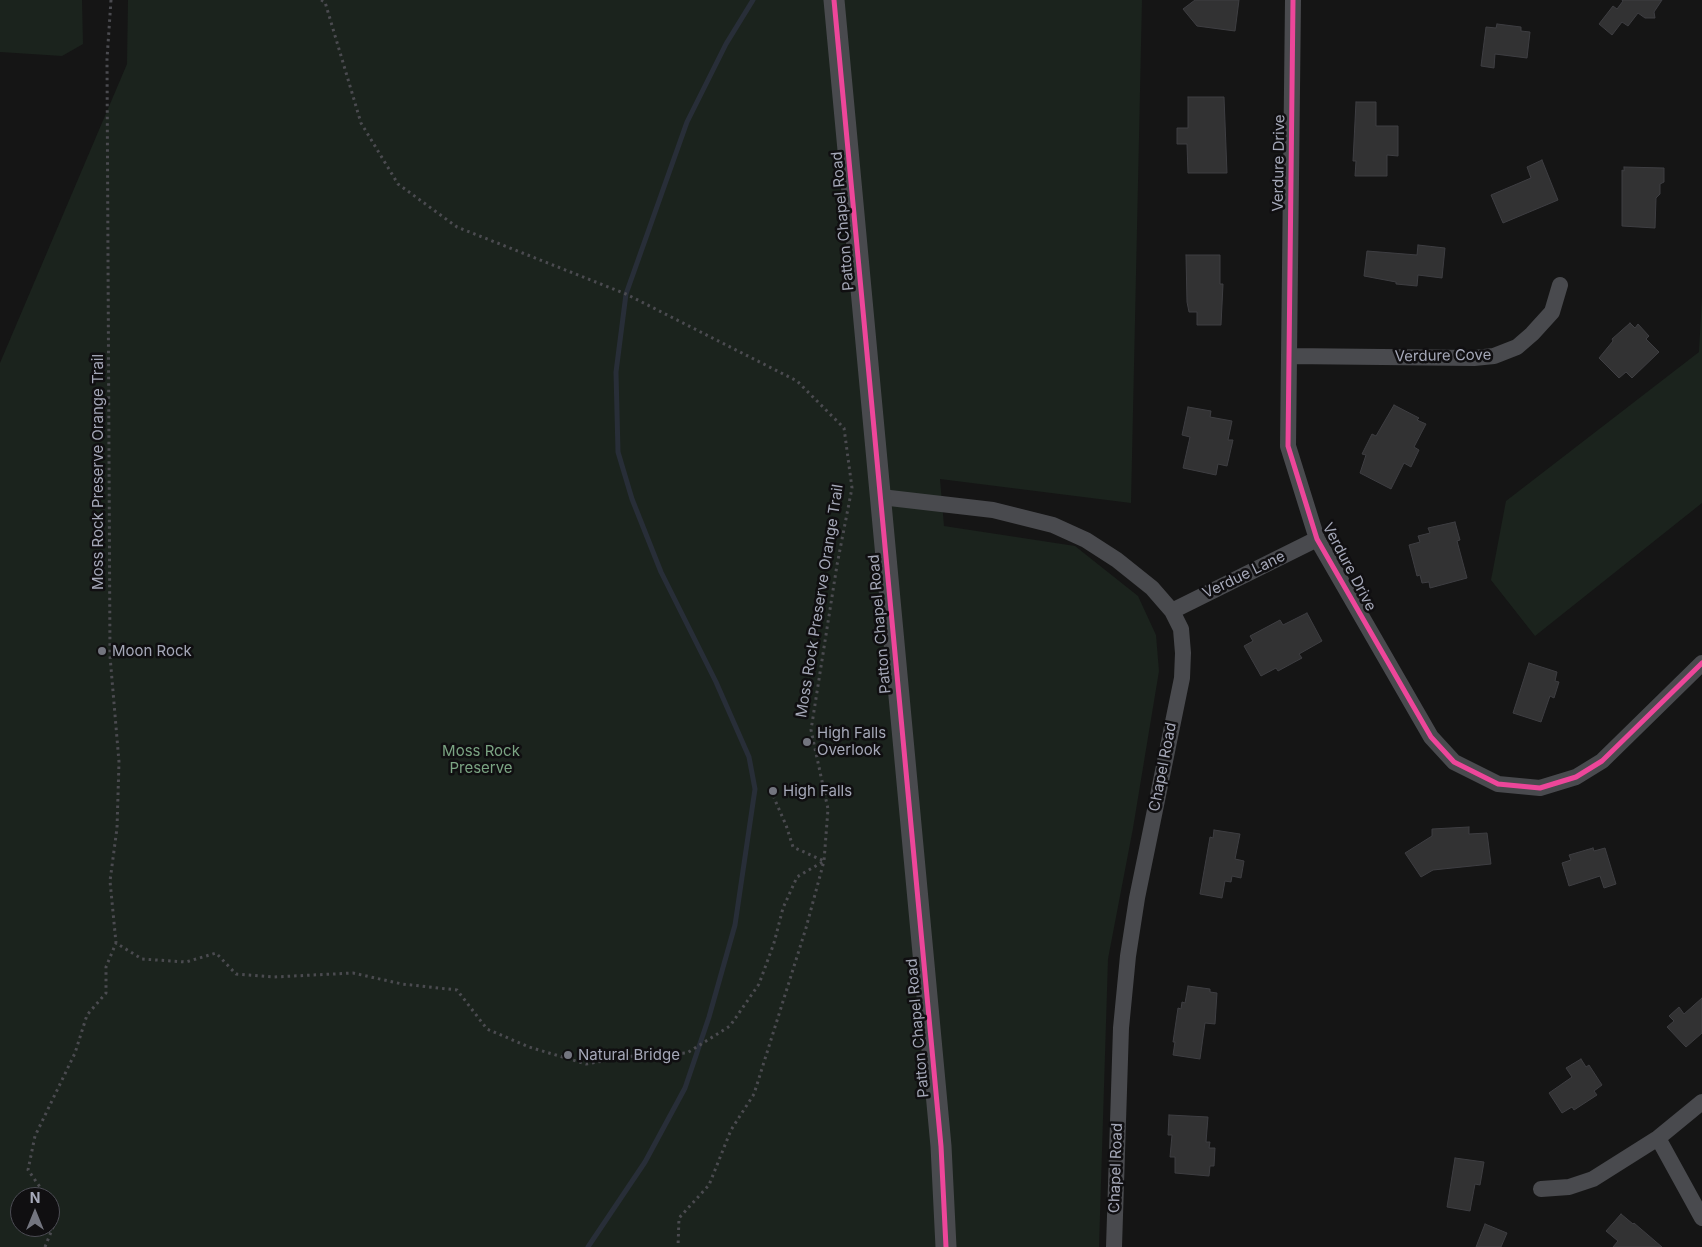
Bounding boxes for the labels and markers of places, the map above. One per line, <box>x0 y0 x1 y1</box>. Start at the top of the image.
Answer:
place label: Moon Rock <box>112 642 192 660</box>
marker: Moon Rock <box>96 645 108 657</box>
place label: High Falls Overlook <box>817 724 886 759</box>
marker: High Falls Overlook <box>801 736 813 748</box>
place label: High Falls <box>783 782 852 800</box>
marker: High Falls <box>767 785 779 797</box>
place label: Natural Bridge <box>578 1046 680 1064</box>
marker: Natural Bridge <box>562 1049 574 1061</box>

